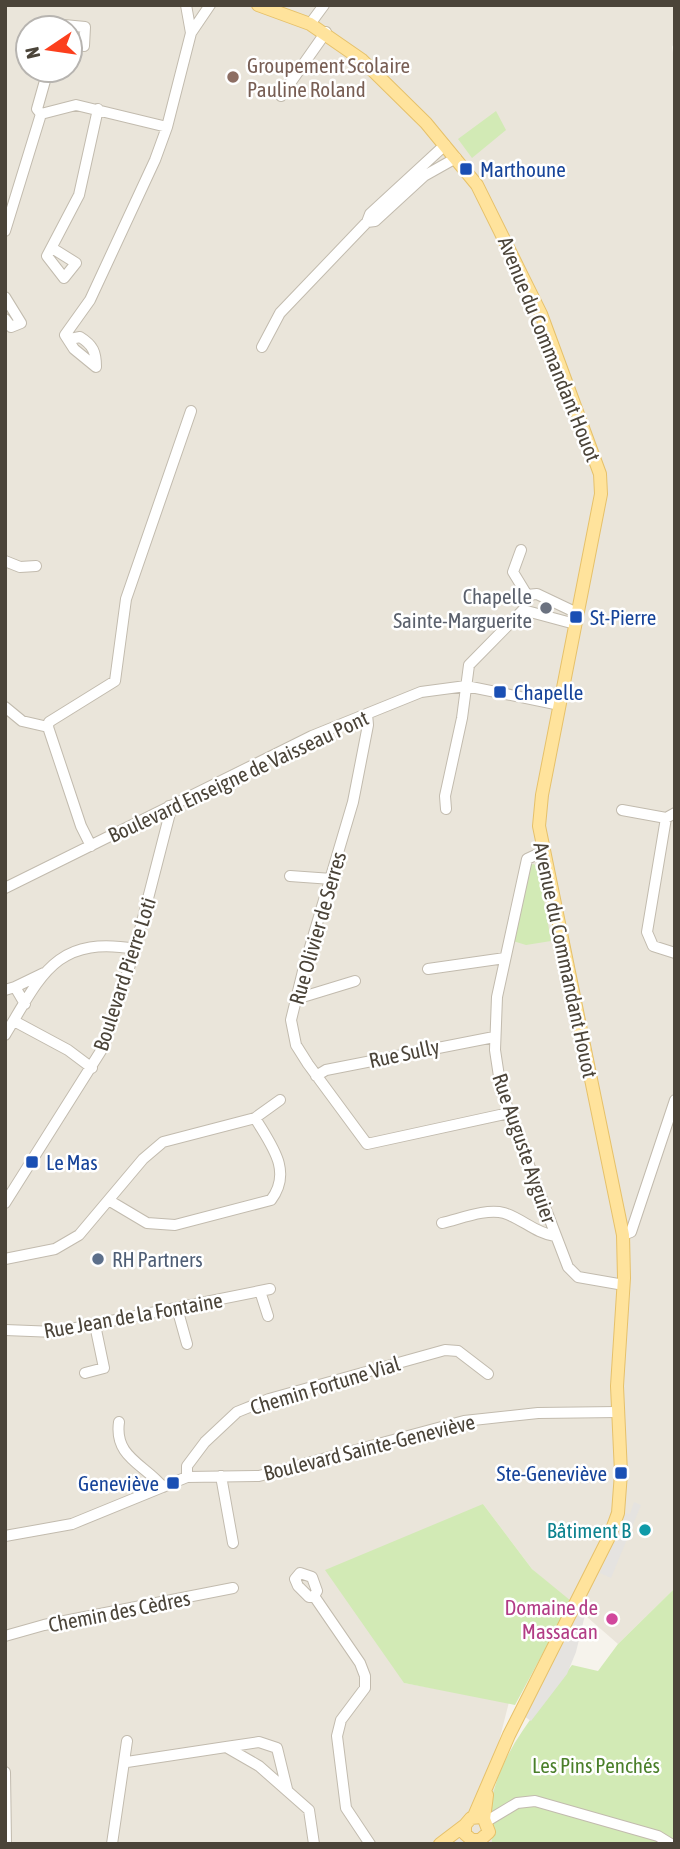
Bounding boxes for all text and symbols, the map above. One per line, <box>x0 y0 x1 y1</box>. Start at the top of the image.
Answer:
north arrow <box>14 14 84 84</box>
text: N <box>20 45 44 61</box>
place label: Groupement Scolaire Pauline Roland <box>247 53 410 101</box>
marker: Groupement Scolaire Pauline Roland <box>225 69 241 85</box>
place label: Marthoune <box>480 157 566 181</box>
marker: Marthoune <box>458 161 474 177</box>
street label: Avenue du Commandant Houot <box>494 233 606 465</box>
place label: Chapelle Sainte-Marguerite <box>393 584 532 632</box>
marker: Chapelle Sainte-Marguerite <box>538 600 554 616</box>
place label: St-Pierre <box>590 605 656 629</box>
marker: St-Pierre <box>568 609 584 625</box>
place label: Chapelle <box>514 680 583 704</box>
marker: Chapelle <box>492 684 508 700</box>
street label: Boulevard Enseigne de Vaisseau Pont <box>104 705 372 847</box>
street label: Avenue du Commandant Houot <box>529 840 603 1080</box>
street label: Rue Olivier de Serres <box>284 849 350 1007</box>
street label: Boulevard Pierre Loti <box>88 894 160 1054</box>
street label: Rue Sully <box>366 1034 442 1072</box>
street label: Rue Auguste Ayguier <box>488 1070 562 1227</box>
place label: Le Mas <box>46 1150 98 1174</box>
marker: Le Mas <box>24 1154 40 1170</box>
place label: RH Partners <box>112 1247 203 1271</box>
marker: RH Partners <box>90 1251 106 1267</box>
street label: Rue Jean de la Fontaine <box>42 1287 224 1343</box>
street label: Chemin Fortune Vial <box>247 1351 403 1419</box>
street label: Boulevard Sainte-Geneviève <box>261 1409 477 1485</box>
place label: Ste-Geneviève <box>497 1461 607 1485</box>
marker: Ste-Geneviève <box>613 1465 629 1481</box>
place label: Geneviève <box>78 1471 159 1495</box>
marker: Geneviève <box>165 1475 181 1491</box>
place label: Bâtiment B <box>547 1518 631 1542</box>
marker: Bâtiment B <box>637 1522 653 1538</box>
street label: Chemin des Cèdres <box>46 1585 192 1637</box>
place label: Domaine de Massacan <box>505 1595 598 1643</box>
marker: Domaine de Massacan <box>604 1611 620 1627</box>
park label: Les Pins Penchés <box>532 1753 660 1777</box>

